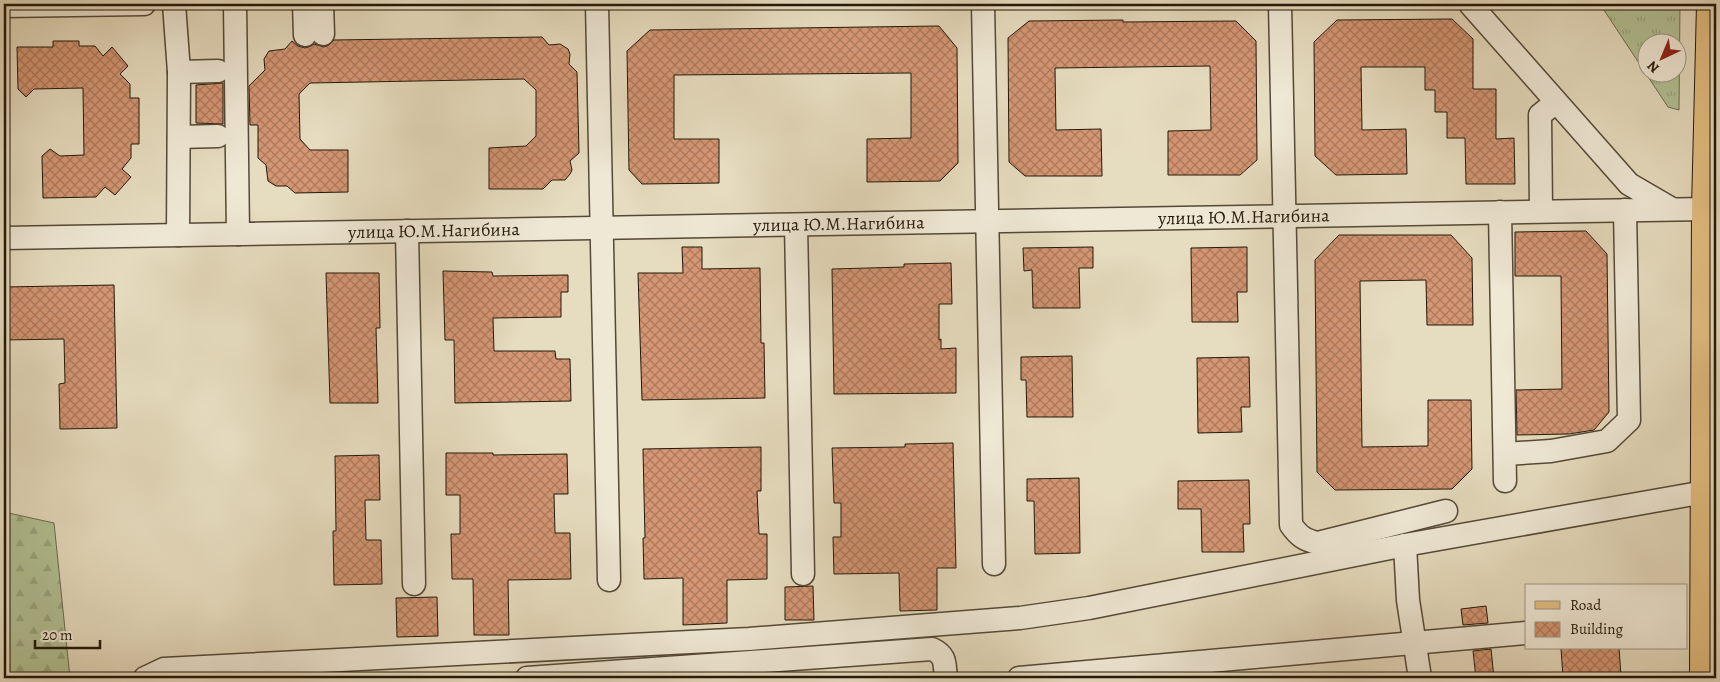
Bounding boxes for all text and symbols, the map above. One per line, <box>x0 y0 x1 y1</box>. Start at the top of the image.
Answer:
north arrow <box>1638 32 1688 82</box>
text: N <box>1643 57 1664 77</box>
street label: улица Ю.М.Нагибина <box>1157 203 1330 230</box>
street label: улица Ю.М.Нагибина <box>752 210 925 237</box>
street label: улица Ю.М.Нагибина <box>347 217 520 244</box>
legend <box>1525 584 1688 650</box>
text: Road <box>1570 595 1602 615</box>
scale bar <box>35 617 100 649</box>
text: Building <box>1570 619 1623 639</box>
text: 20 m <box>42 625 73 645</box>

